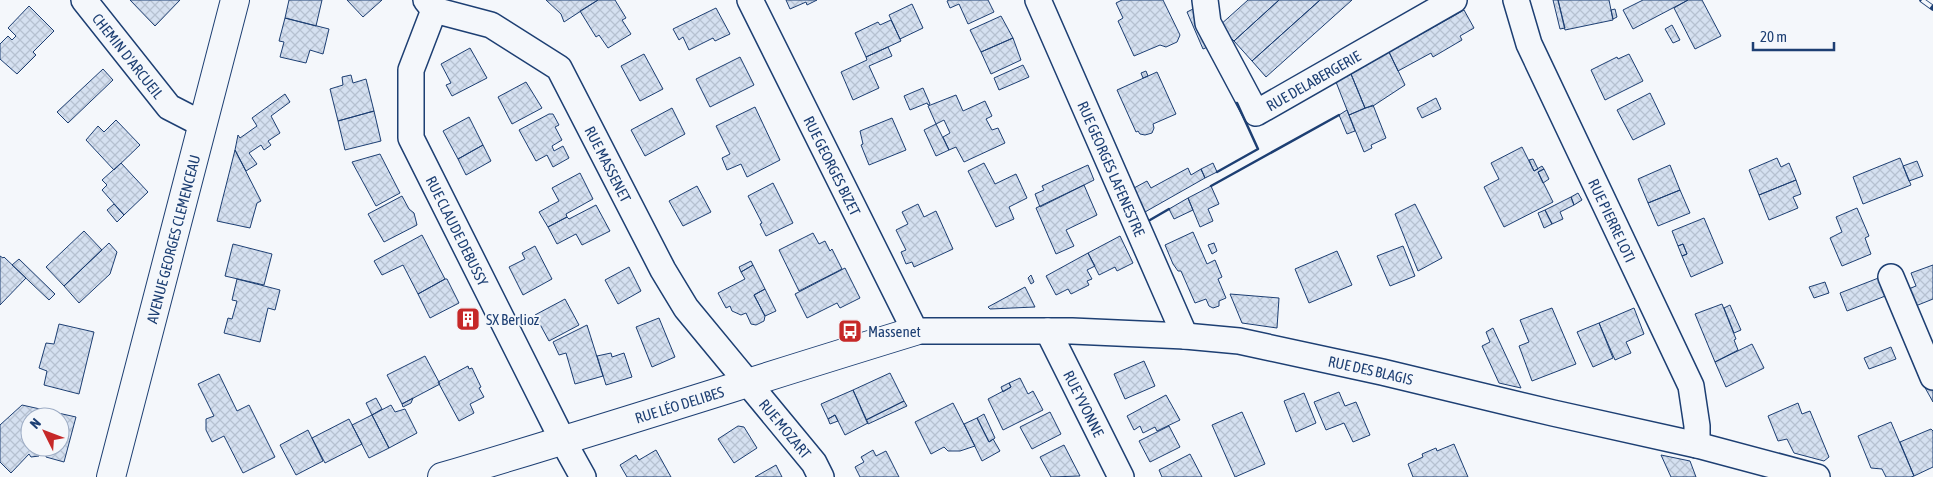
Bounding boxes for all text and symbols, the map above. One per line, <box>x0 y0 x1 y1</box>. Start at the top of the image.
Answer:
street label: CHEMIN D'ARCUEIL <box>89 10 167 102</box>
scale bar <box>1753 20 1834 52</box>
text: 20 m <box>1760 28 1787 45</box>
street label: RUE DELABERGERIE <box>1263 46 1364 114</box>
street label: RUE GEORGES LAFENESTRE <box>1075 98 1149 239</box>
street label: RUE GEORGES BIZET <box>801 113 865 218</box>
street label: RUE MASSENET <box>582 123 635 205</box>
street label: AVENUE GEORGES CLEMENCEAU <box>143 153 203 325</box>
street label: RUE CLAUDE DEBUSSY <box>423 173 492 289</box>
street label: RUE PIERRE LOTI <box>1586 176 1640 265</box>
building icon: SX Berlioz <box>455 306 481 332</box>
place label: SX Berlioz <box>486 311 540 328</box>
bus stop icon: Massenet <box>837 318 863 344</box>
place label: Massenet <box>868 323 921 340</box>
street label: RUE DES BLAGIS <box>1327 352 1415 388</box>
street label: RUE YVONNE <box>1061 368 1108 440</box>
street label: RUE LÉO DELIBES <box>633 383 726 426</box>
street label: RUE MOZART <box>756 395 815 462</box>
north arrow <box>20 407 70 457</box>
text: N <box>27 415 44 432</box>

